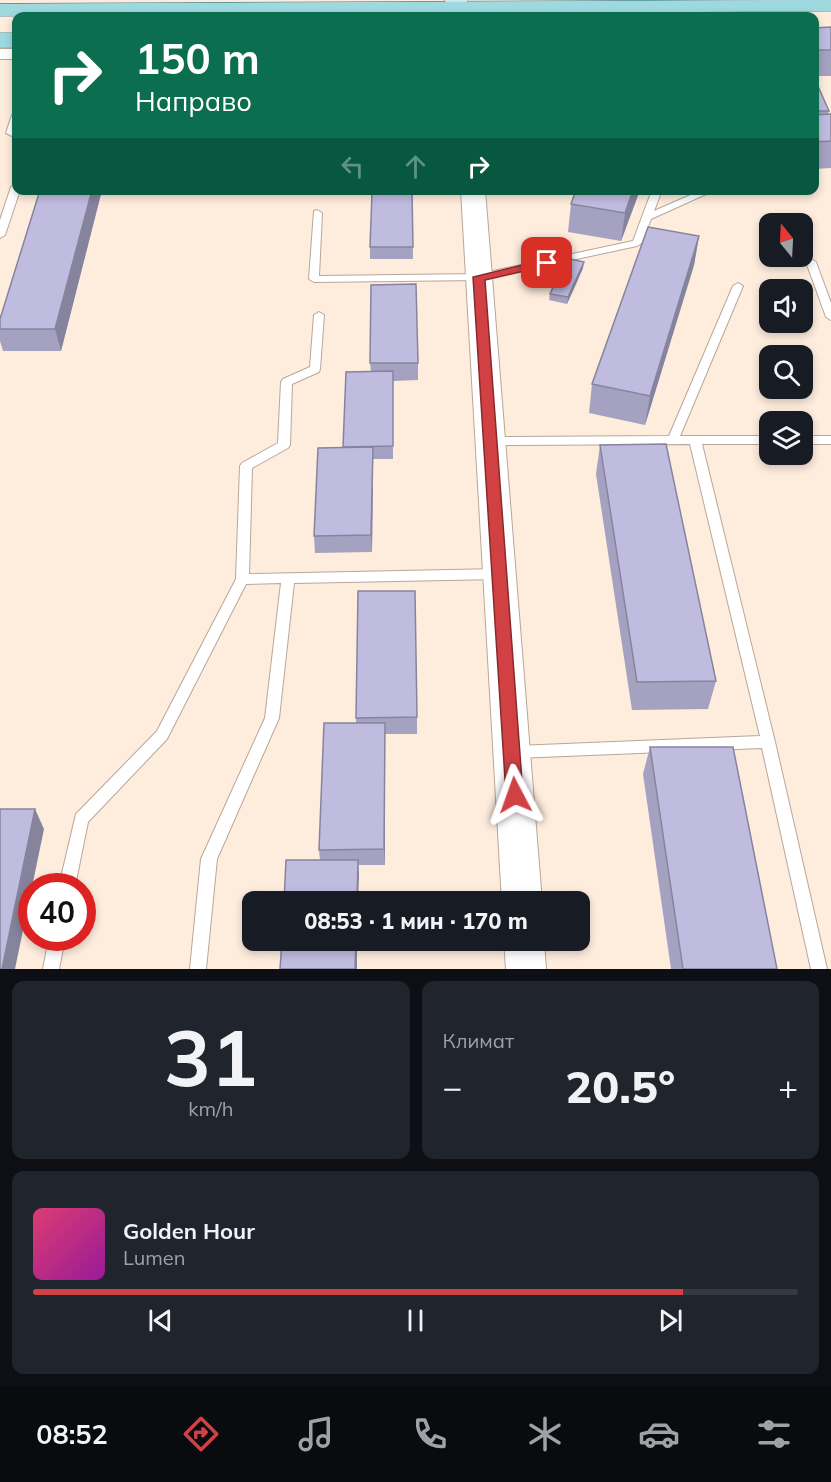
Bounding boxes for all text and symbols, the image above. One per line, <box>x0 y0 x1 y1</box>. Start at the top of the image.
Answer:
text: 150 m <box>135 32 260 85</box>
icon: right <box>36 36 114 114</box>
text: Направо <box>135 84 252 118</box>
icon: left <box>336 150 369 183</box>
icon: ahead <box>399 150 432 183</box>
icon: right <box>462 150 495 183</box>
north arrow <box>759 213 813 267</box>
map controls <box>759 213 813 465</box>
pin <box>521 237 572 288</box>
icon: arrive <box>530 246 563 279</box>
button: sound <box>759 279 813 333</box>
button: search <box>759 345 813 399</box>
button: layers <box>759 411 813 465</box>
position arrow <box>483 763 547 827</box>
speed limit sign: 40 <box>18 873 96 951</box>
text: 08:53 · 1 мин · 170 m <box>304 907 528 935</box>
text: 31 <box>164 1008 258 1106</box>
text: Климат <box>443 1028 514 1053</box>
text: 20.5° <box>565 1058 675 1114</box>
text: − <box>443 1066 462 1107</box>
text: + <box>778 1066 798 1107</box>
text: km/h <box>188 1096 233 1121</box>
text: Golden Hour <box>123 1217 255 1245</box>
text: Lumen <box>123 1245 185 1270</box>
icon: previous <box>144 1304 177 1337</box>
icon: pause <box>399 1304 432 1337</box>
icon: next <box>654 1304 687 1337</box>
icon: directions <box>180 1413 222 1455</box>
icon: music <box>295 1413 337 1455</box>
icon: phone <box>409 1413 451 1455</box>
icon: climate <box>524 1413 566 1455</box>
icon: car <box>638 1413 680 1455</box>
icon: filters <box>753 1413 795 1455</box>
text: 08:52 <box>36 1417 108 1451</box>

